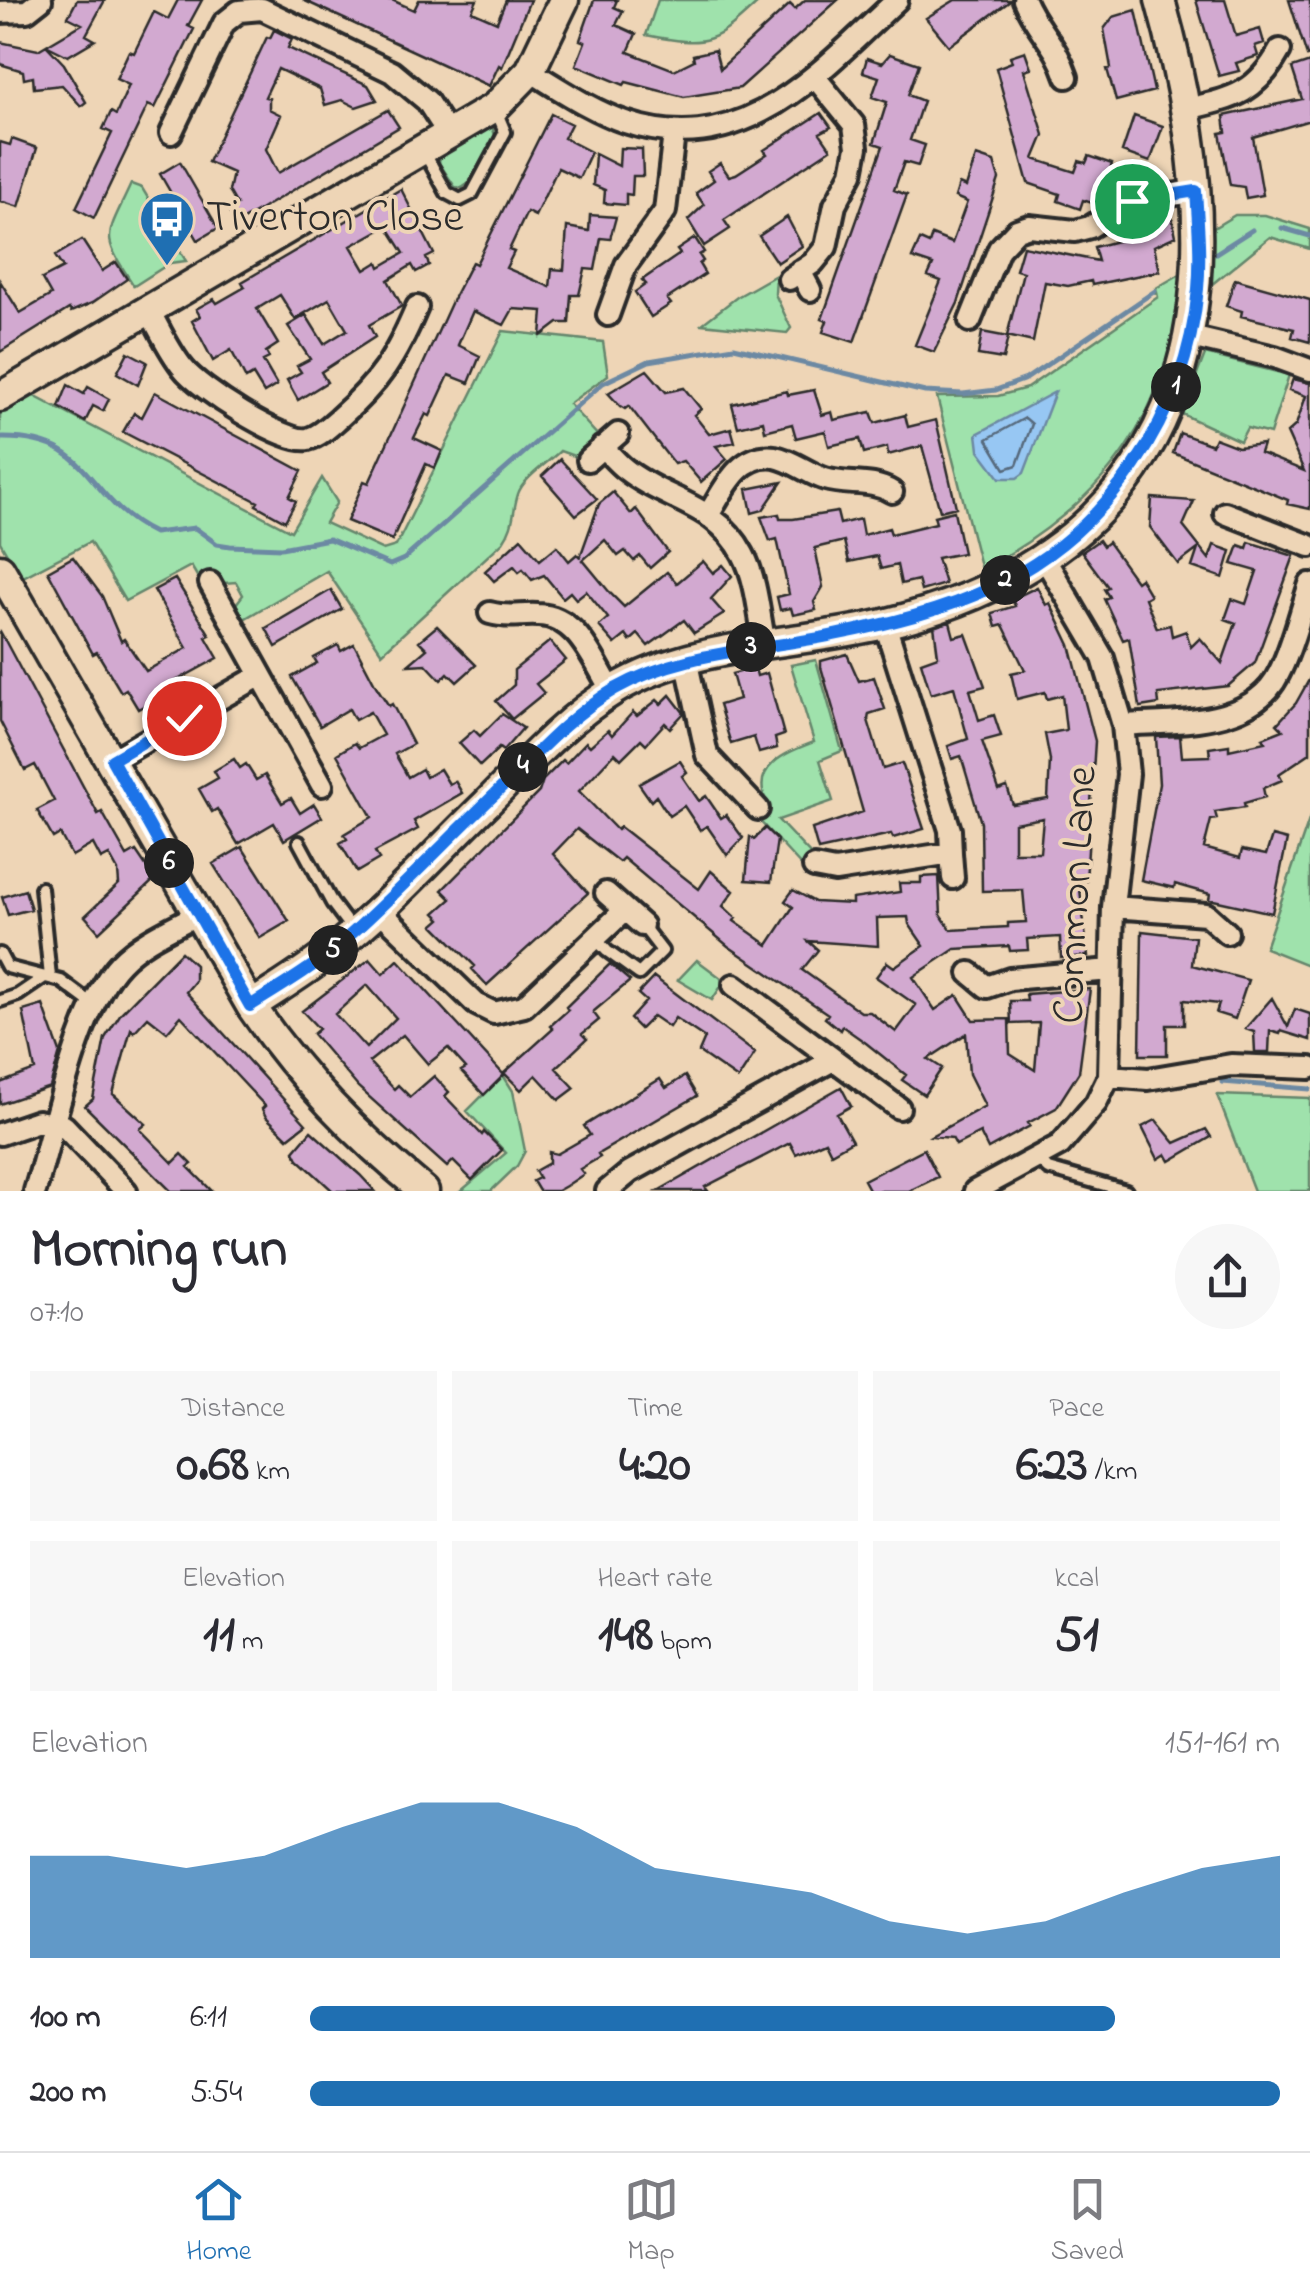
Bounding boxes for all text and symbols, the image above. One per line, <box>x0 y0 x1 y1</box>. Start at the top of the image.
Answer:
pin <box>1090 159 1175 244</box>
icon: arrive <box>1105 174 1160 229</box>
place label: Tiverton Close <box>206 186 464 252</box>
bus stop icon: Tiverton Close <box>137 189 197 268</box>
pin: 1 <box>1151 362 1201 412</box>
text: 1 <box>1172 366 1180 407</box>
pin: 2 <box>980 555 1030 605</box>
text: 2 <box>998 559 1012 600</box>
pin: 3 <box>726 622 776 672</box>
text: 3 <box>745 626 757 667</box>
pin <box>142 676 227 761</box>
icon: check <box>157 691 212 746</box>
pin: 4 <box>498 742 548 792</box>
text: 4 <box>517 746 529 787</box>
street label: Common Lane <box>1037 764 1117 1026</box>
pin: 6 <box>144 838 194 888</box>
text: 6 <box>163 842 175 883</box>
pin: 5 <box>308 925 358 975</box>
text: 5 <box>325 929 341 970</box>
text: Morning run <box>30 1212 287 1292</box>
button: share <box>1175 1224 1280 1329</box>
text: 07:10 <box>30 1290 84 1337</box>
text: Distance <box>182 1389 285 1430</box>
text: Time <box>627 1389 683 1430</box>
text: Pace <box>1049 1389 1104 1430</box>
text: 0.68 <box>177 1430 249 1503</box>
text: 4:20 <box>619 1430 691 1503</box>
text: 6:23 <box>1016 1430 1088 1503</box>
text: km <box>249 1452 290 1493</box>
text: /km <box>1088 1452 1137 1493</box>
text: Elevation <box>182 1559 285 1600</box>
text: Heart rate <box>598 1559 712 1600</box>
text: kcal <box>1054 1559 1099 1600</box>
text: 11 <box>203 1600 235 1673</box>
text: 148 <box>598 1600 653 1673</box>
text: 51 <box>1054 1600 1099 1673</box>
text: m <box>235 1622 264 1663</box>
text: bpm <box>653 1622 712 1663</box>
text: Elevation <box>30 1721 148 1768</box>
text: 151–161 m <box>1165 1721 1280 1768</box>
text: 100 m <box>30 1995 101 2042</box>
text: 6:11 <box>190 1995 227 2042</box>
text: 200 m <box>30 2070 106 2117</box>
text: 5:54 <box>190 2070 243 2117</box>
tab: Home <box>186 2172 251 2273</box>
tab: Map <box>624 2172 679 2273</box>
tab: Saved <box>1051 2172 1124 2273</box>

